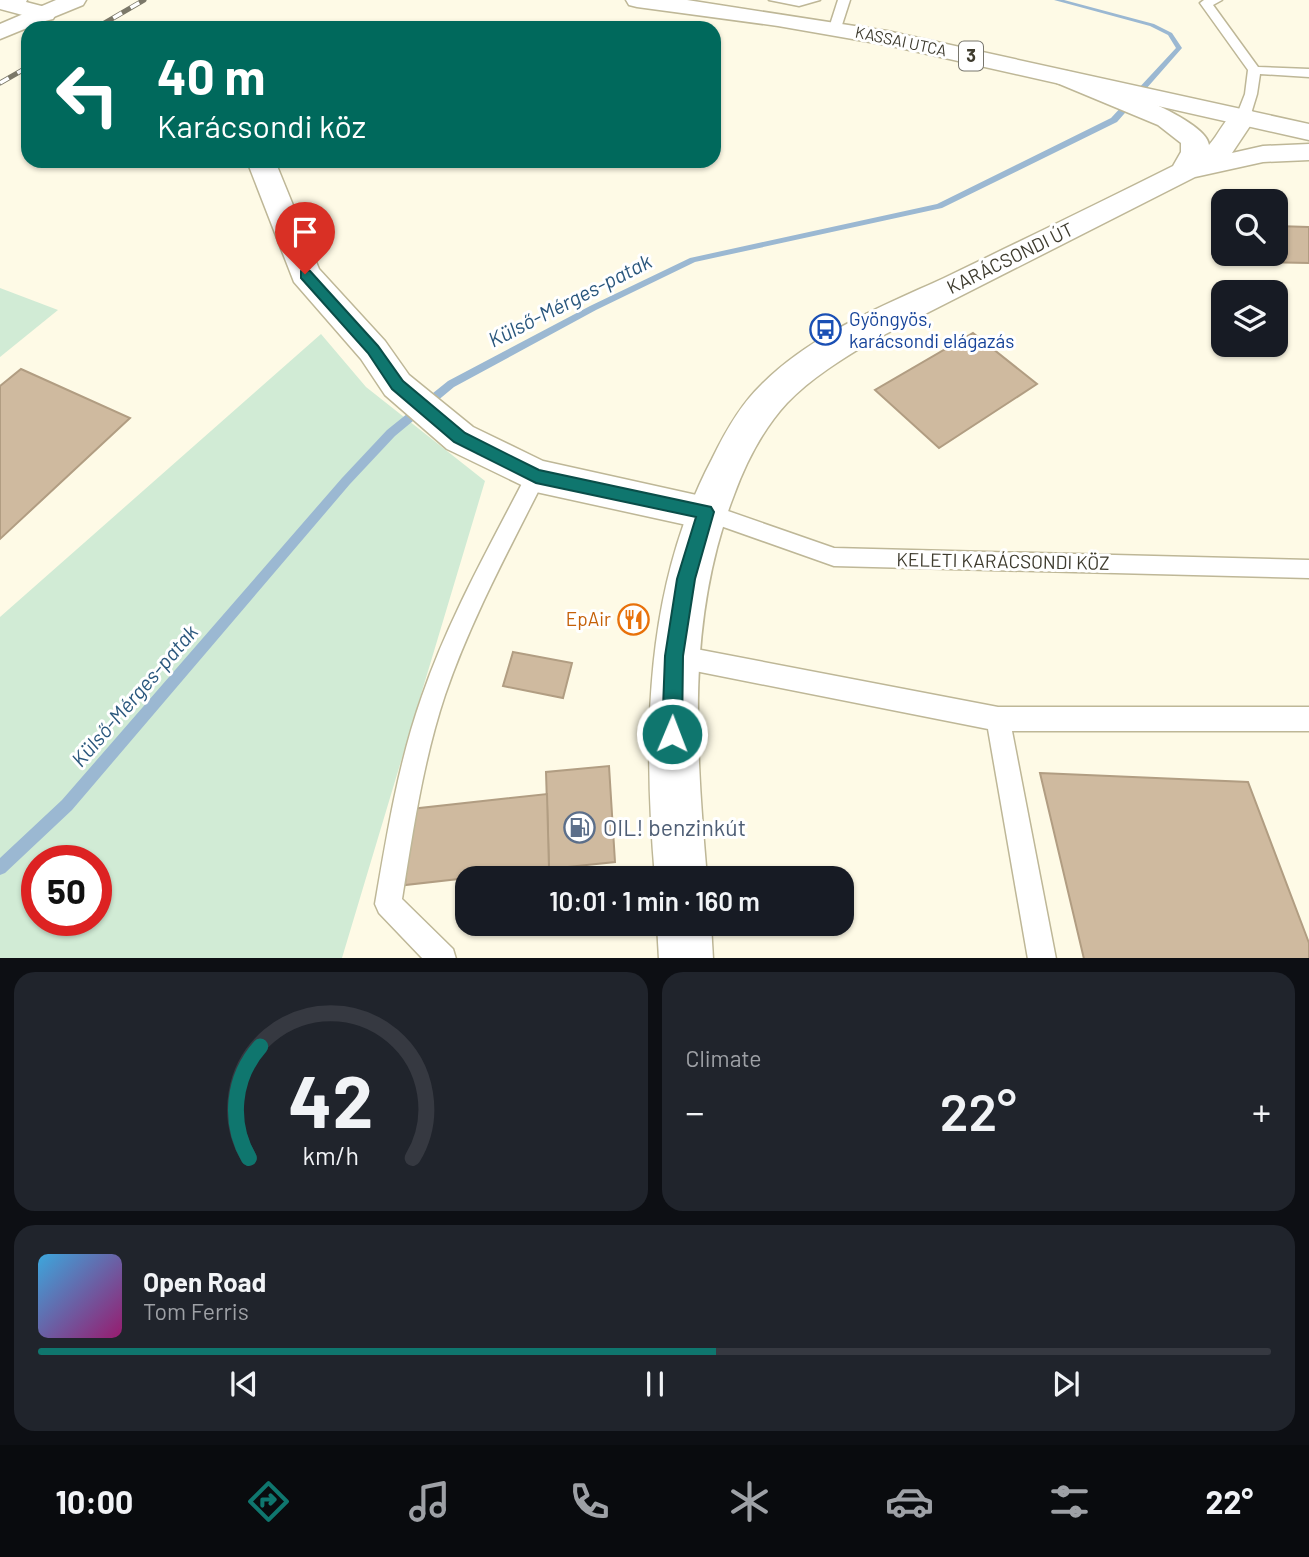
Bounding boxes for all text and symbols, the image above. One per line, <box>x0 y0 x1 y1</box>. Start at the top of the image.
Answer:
street label: KASSAI UTCA <box>854 22 949 60</box>
road number: 3 <box>959 42 983 70</box>
text: 40 m <box>157 46 265 105</box>
icon: left <box>42 49 133 140</box>
text: Karácsondi köz <box>157 106 366 144</box>
map controls <box>1211 189 1288 357</box>
button: search <box>1211 189 1288 266</box>
pin <box>275 202 335 274</box>
icon: arrive <box>286 213 324 251</box>
street label: KARÁCSONDI ÚT <box>943 217 1077 298</box>
water label: Külső-Mérges-patak <box>484 247 656 352</box>
button: layers <box>1211 280 1288 357</box>
place label: Gyöngyös, karácsondi elágazás <box>849 307 1014 352</box>
bus stop icon: Gyöngyös, karácsondi elágazás <box>809 313 843 347</box>
street label: KELETI KARÁCSONDI KÖZ <box>896 547 1110 574</box>
restaurant icon: EpAir <box>617 602 651 636</box>
place label: EpAir <box>566 607 611 630</box>
water label: Külső-Mérges-patak <box>65 618 203 771</box>
position arrow <box>635 697 709 771</box>
fuel station icon: OIL! benzinkút <box>563 811 597 845</box>
place label: OIL! benzinkút <box>603 813 746 841</box>
speed limit sign: 50 <box>21 845 112 936</box>
text: 10:01 · 1 min · 160 m <box>549 885 760 916</box>
text: Climate <box>686 1044 762 1072</box>
text: 42 <box>288 1055 373 1143</box>
text: 22° <box>940 1079 1017 1141</box>
text: − <box>686 1088 705 1134</box>
text: + <box>1252 1088 1271 1134</box>
text: km/h <box>302 1139 359 1169</box>
text: Open Road <box>143 1266 266 1297</box>
text: Tom Ferris <box>143 1297 249 1325</box>
icon: previous <box>225 1365 263 1403</box>
icon: pause <box>636 1365 674 1403</box>
icon: next <box>1047 1365 1085 1403</box>
icon: directions <box>244 1477 293 1526</box>
icon: music <box>405 1477 454 1526</box>
icon: phone <box>565 1477 614 1526</box>
icon: climate <box>725 1477 774 1526</box>
icon: car <box>885 1477 934 1526</box>
icon: filters <box>1045 1477 1094 1526</box>
text: 10:00 <box>56 1482 133 1520</box>
text: 22° <box>1205 1482 1253 1520</box>

